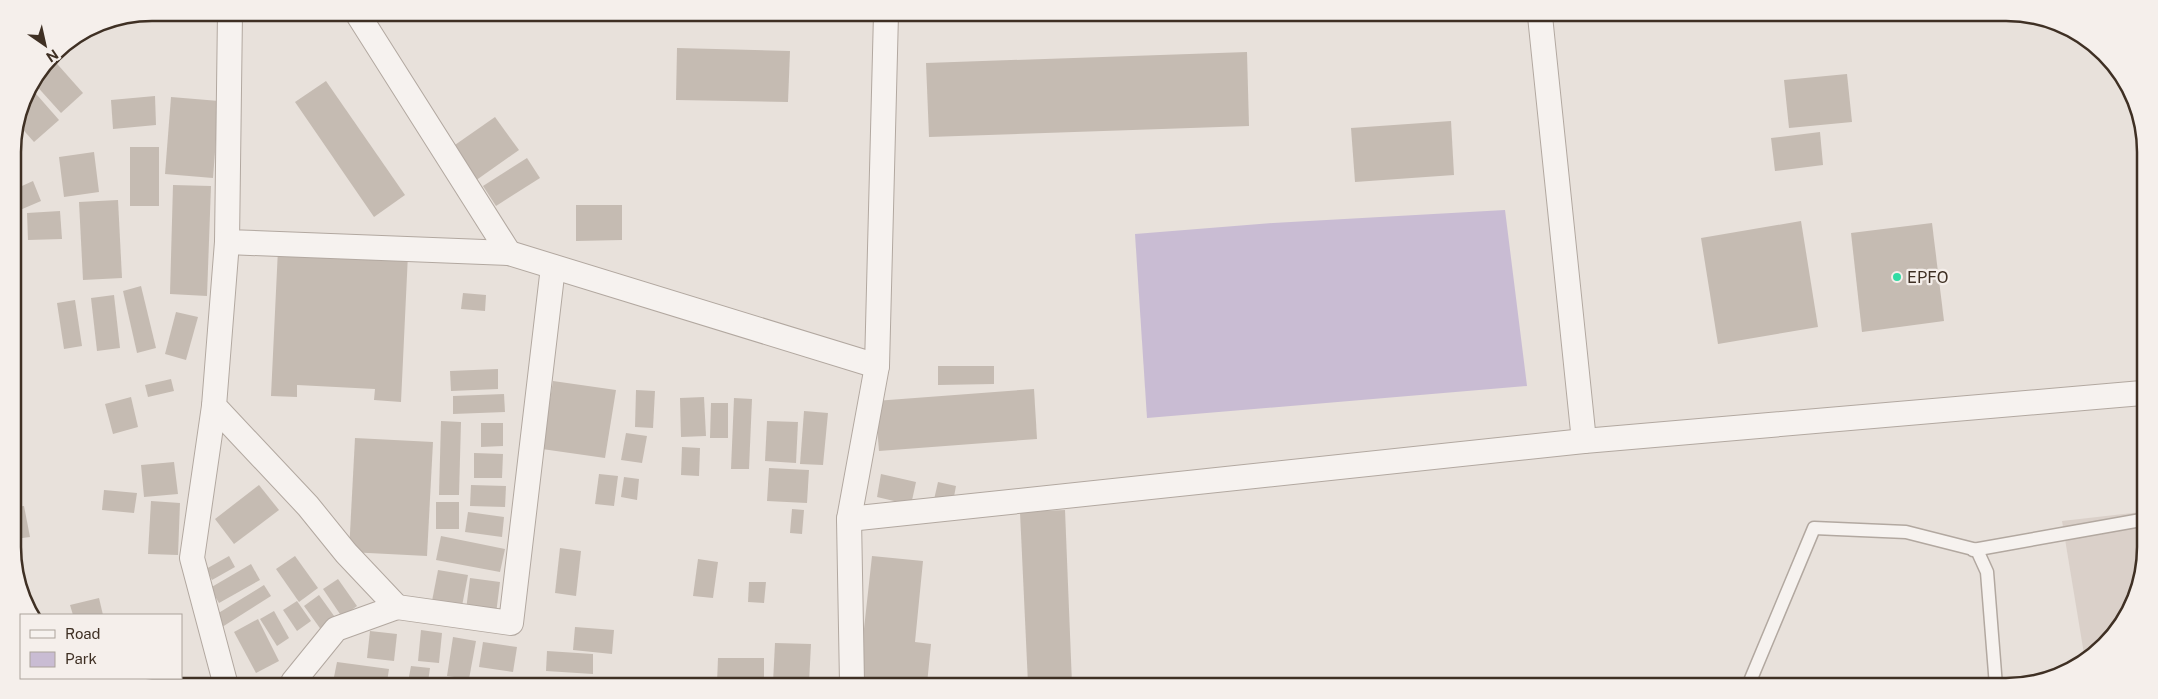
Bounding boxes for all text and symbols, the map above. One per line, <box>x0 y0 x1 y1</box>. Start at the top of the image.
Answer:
north arrow <box>20 20 70 70</box>
text: N <box>43 46 61 65</box>
place label: EPFO <box>1907 268 1948 287</box>
marker: EPFO <box>1891 271 1903 283</box>
legend <box>20 614 182 679</box>
text: Road <box>65 625 101 642</box>
text: Park <box>65 650 97 667</box>

